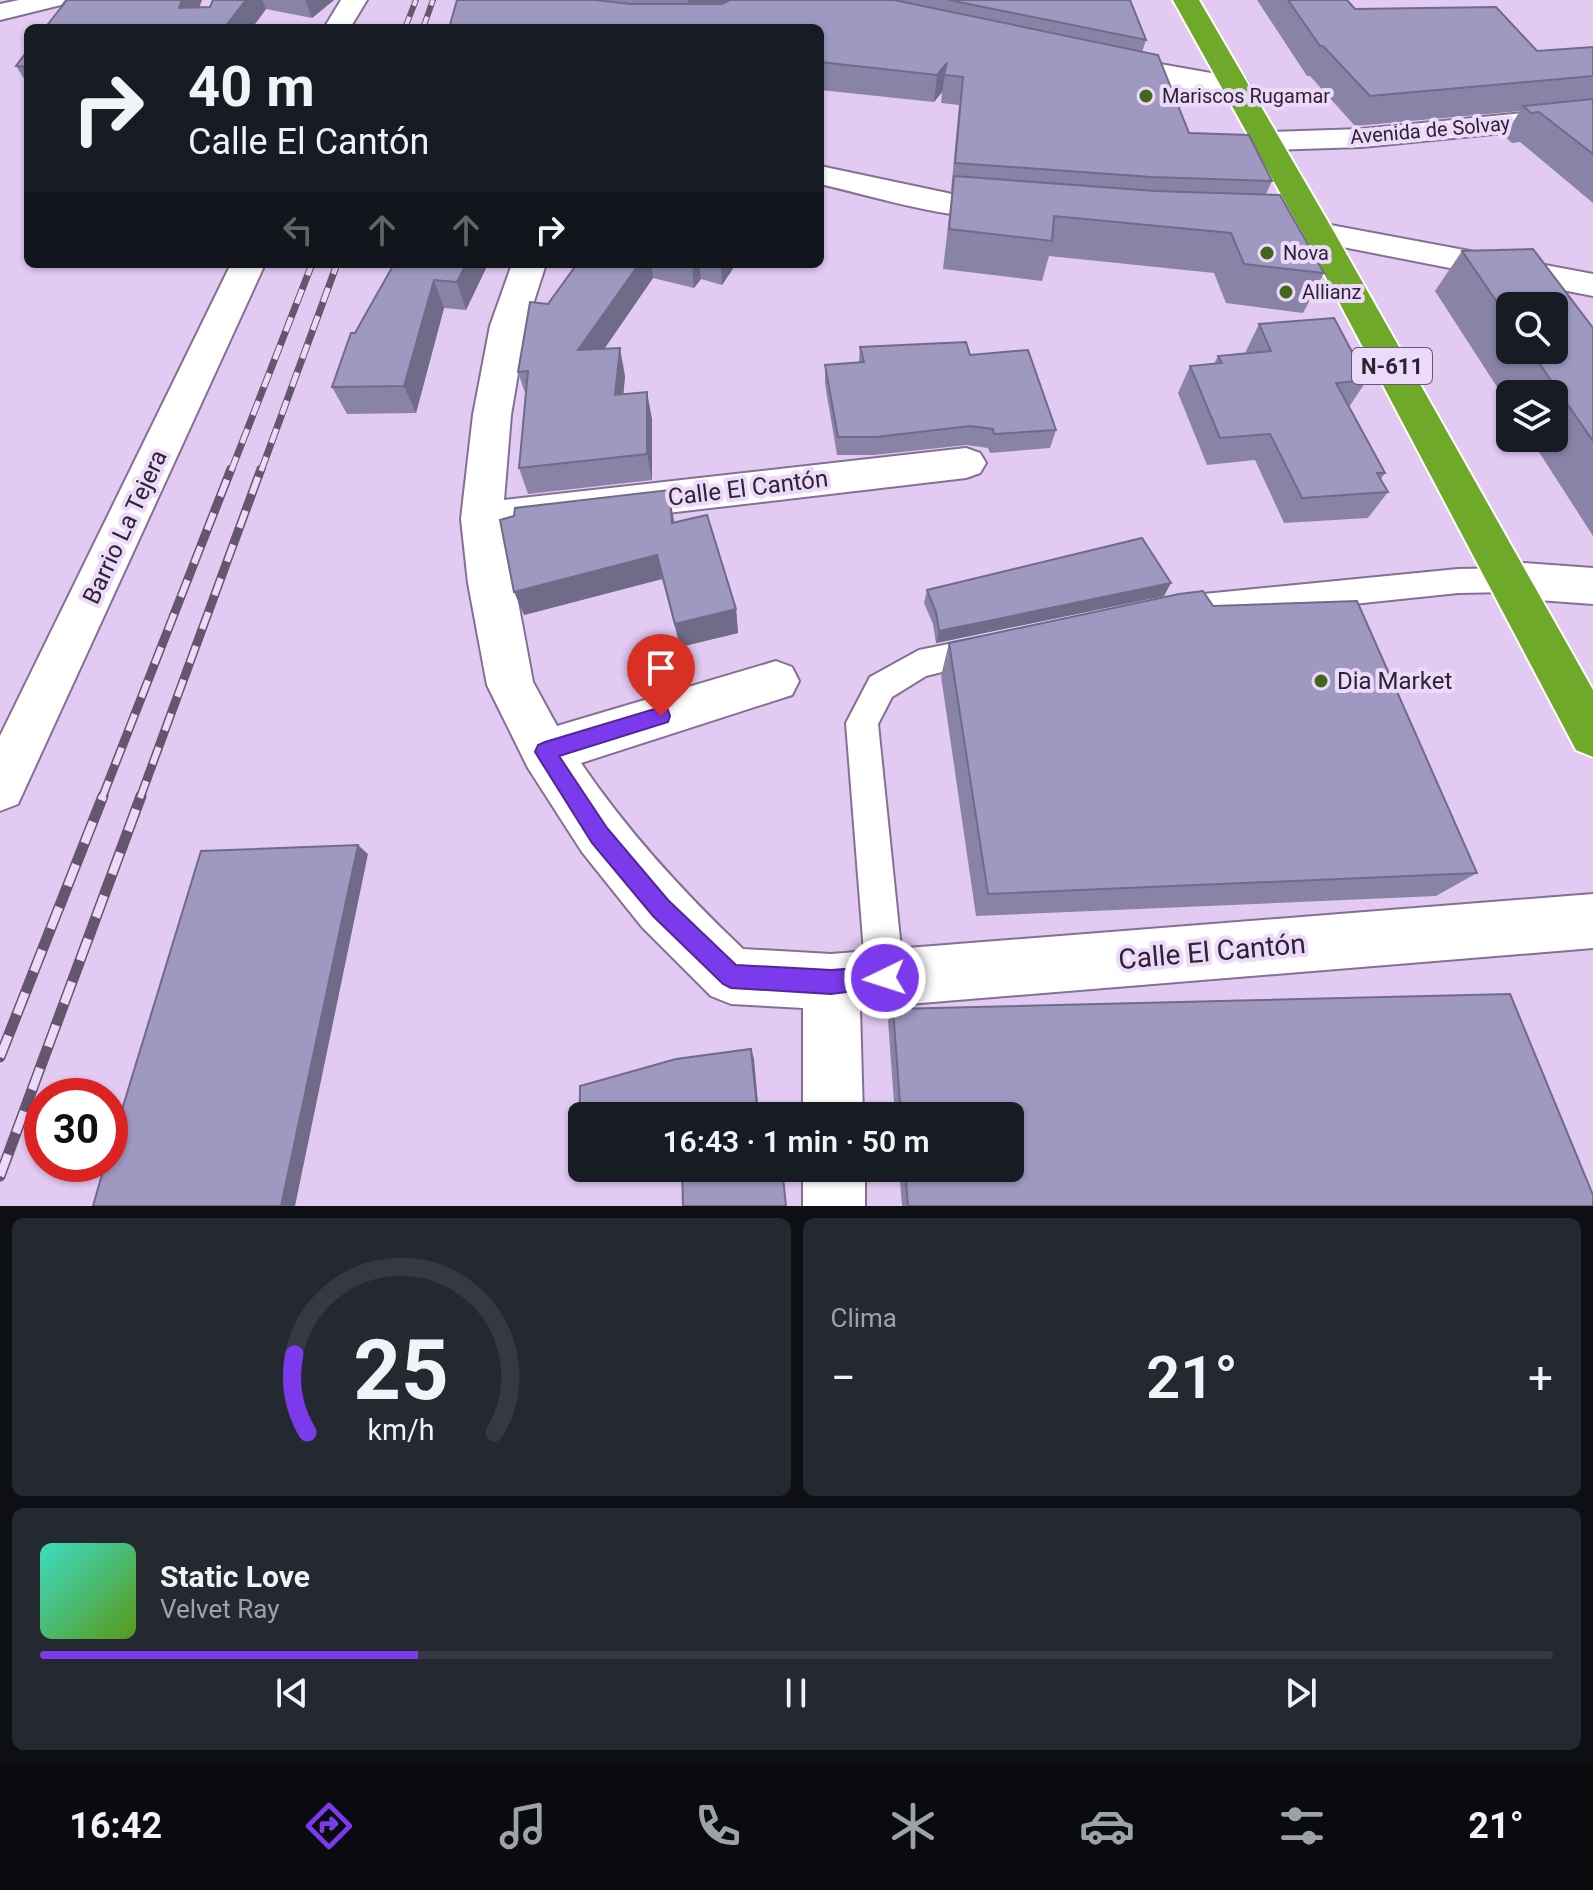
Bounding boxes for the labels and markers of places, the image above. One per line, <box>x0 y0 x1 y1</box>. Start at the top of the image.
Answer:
place label: Mariscos Rugamar <box>1162 84 1330 108</box>
marker: Mariscos Rugamar <box>1137 87 1155 105</box>
place label: Nova <box>1283 241 1329 265</box>
marker: Nova <box>1258 244 1276 262</box>
place label: Allianz <box>1302 280 1362 304</box>
marker: Allianz <box>1277 283 1295 301</box>
pin <box>627 634 695 716</box>
place label: Dia Market <box>1337 667 1452 695</box>
marker: Dia Market <box>1312 672 1330 690</box>

